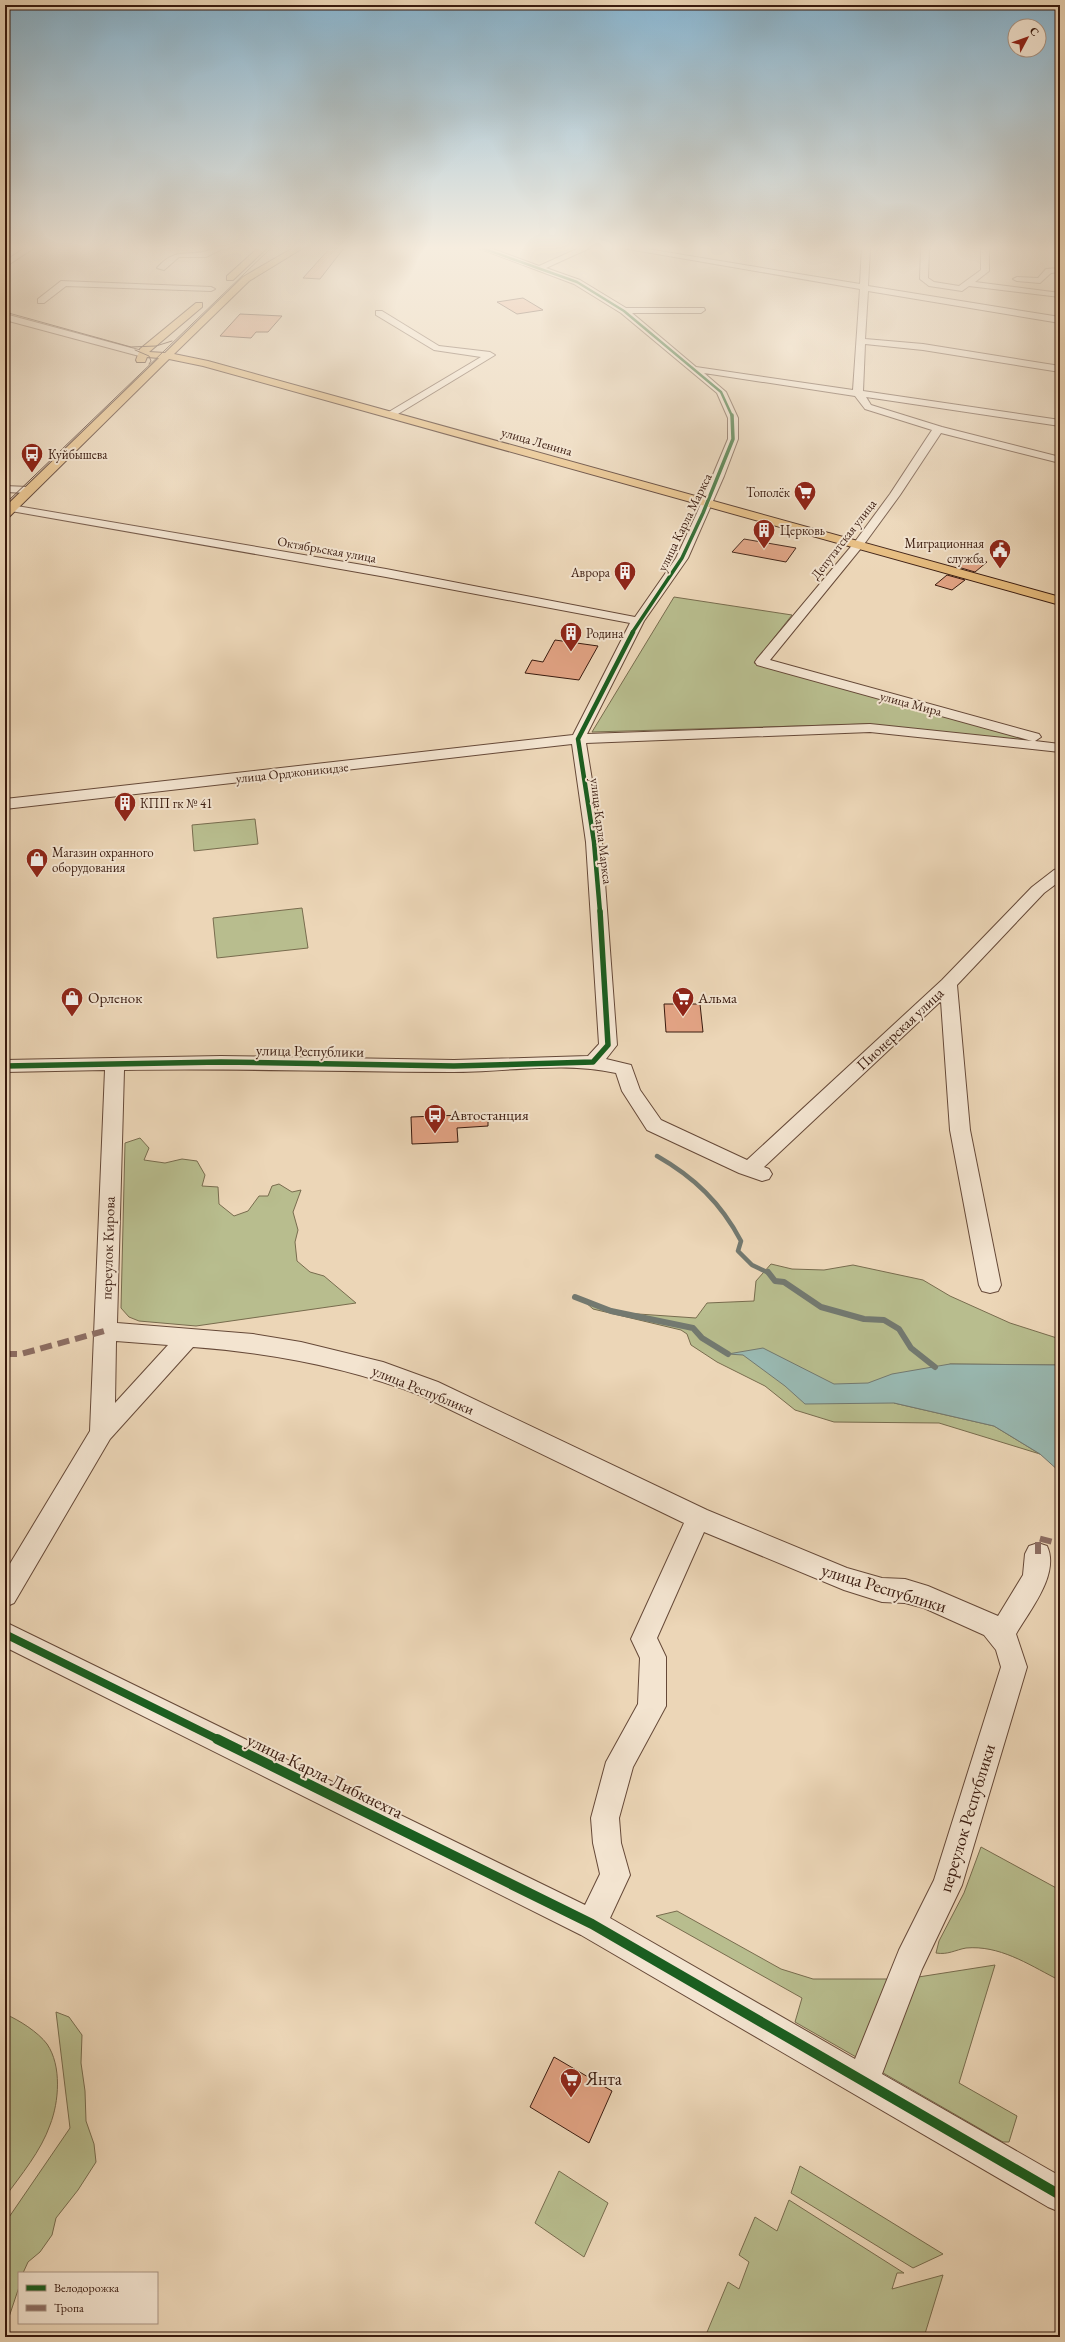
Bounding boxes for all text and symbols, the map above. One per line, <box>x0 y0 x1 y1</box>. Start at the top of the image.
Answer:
north arrow <box>1007 18 1047 58</box>
text: С <box>1027 24 1043 39</box>
street label: улица Ленина <box>499 423 575 460</box>
bus stop icon: Куйбышева <box>19 441 45 474</box>
place label: Куйбышева <box>48 446 108 463</box>
street label: улица Карла Маркса <box>653 470 716 574</box>
supermarket icon: Тополёк <box>792 479 818 512</box>
place label: Тополёк <box>746 484 791 501</box>
street label: Депутатская улица <box>807 495 881 583</box>
building icon: Церковь <box>751 517 777 550</box>
place label: Церковь <box>780 522 825 539</box>
street label: Октябрьская улица <box>276 532 379 567</box>
place label: Миграционная служба <box>905 535 985 567</box>
public building icon: Миграционная служба <box>987 537 1013 570</box>
building icon: Аврора <box>612 559 638 592</box>
place label: Аврора <box>570 564 611 581</box>
building icon: Родина <box>558 620 584 653</box>
place label: Родина <box>586 625 624 642</box>
street label: улица Мира <box>878 687 944 720</box>
street label: улица Орджоникидзе <box>235 758 349 787</box>
street label: улица Карла Маркса <box>587 777 617 886</box>
building icon: КПП гк № 41 <box>112 790 138 823</box>
place label: КПП гк № 41 <box>140 795 213 812</box>
place label: Магазин охранного оборудования <box>52 844 154 876</box>
shop icon: Магазин охранного оборудования <box>24 846 50 879</box>
street label: Пионерская улица <box>852 983 947 1074</box>
shop icon: Орленок <box>59 985 85 1018</box>
supermarket icon: Альма <box>670 985 696 1018</box>
place label: Орленок <box>88 988 142 1007</box>
place label: Альма <box>697 988 737 1007</box>
street label: улица Республики <box>256 1040 364 1061</box>
bus stop icon: Автостанция <box>422 1102 448 1135</box>
place label: Автостанция <box>449 1105 529 1124</box>
street label: переулок Кирова <box>96 1196 119 1300</box>
street label: улица Республики <box>369 1360 477 1419</box>
street label: улица Республики <box>819 1558 950 1618</box>
street label: улица Карла Либкнехта <box>243 1728 408 1824</box>
street label: переулок Республики <box>933 1740 1000 1895</box>
supermarket icon: Янта <box>558 2066 584 2099</box>
place label: Янта <box>585 2067 623 2090</box>
legend <box>18 2272 158 2324</box>
text: Велодорожка <box>54 2280 119 2296</box>
text: Тропа <box>54 2300 84 2316</box>

